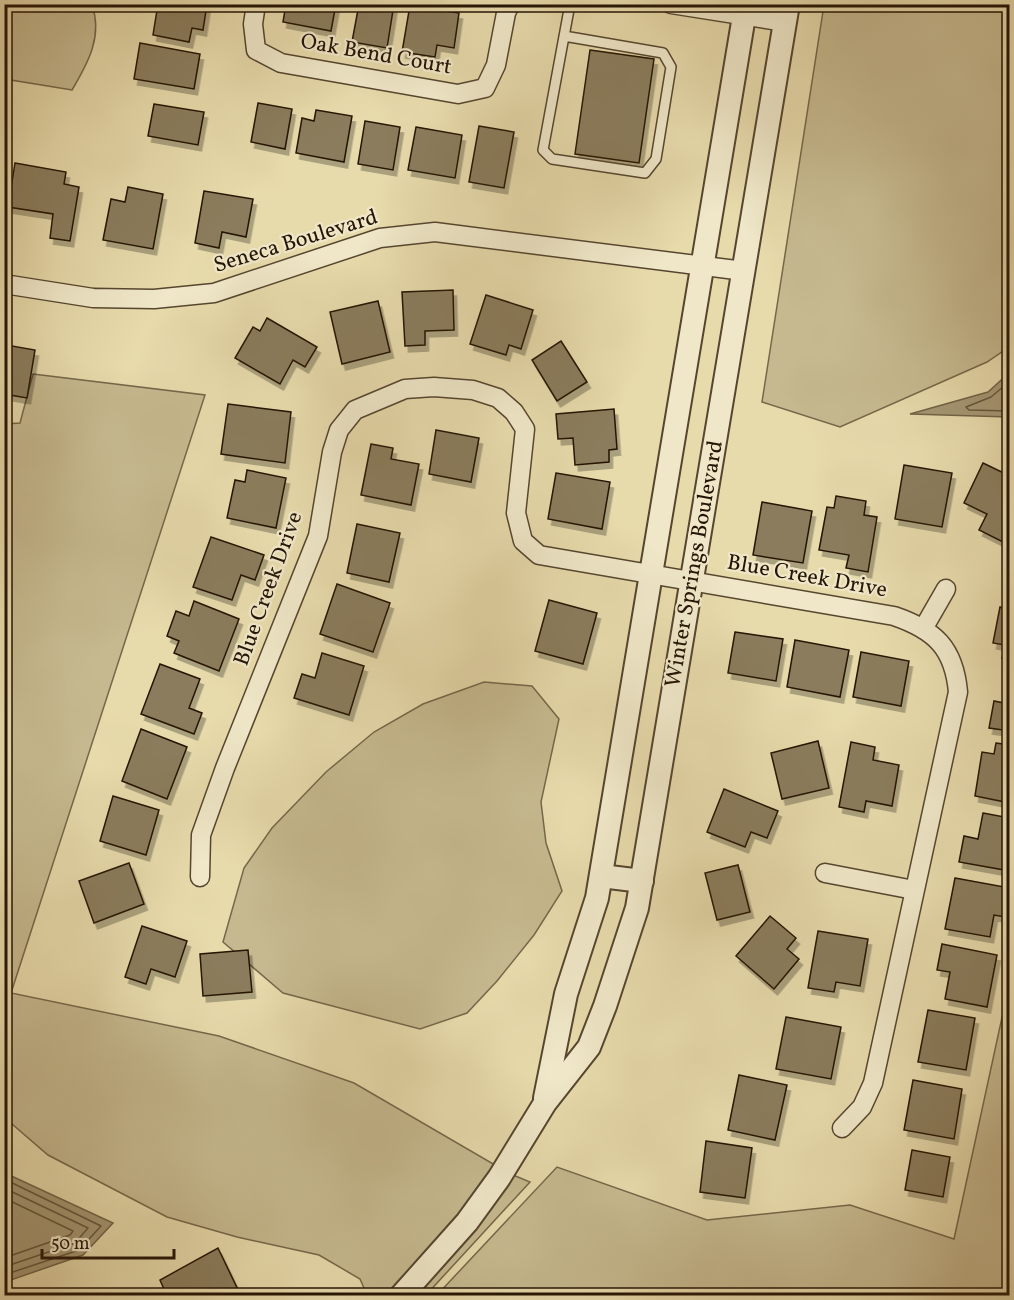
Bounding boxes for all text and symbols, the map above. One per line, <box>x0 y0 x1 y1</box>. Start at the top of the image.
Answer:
street label: Oak Bend Court <box>298 26 454 84</box>
street label: Seneca Boulevard <box>210 202 382 282</box>
street label: Winter Springs Boulevard <box>658 438 732 690</box>
street label: Blue Creek Drive <box>227 508 311 670</box>
street label: Blue Creek Drive <box>725 548 889 606</box>
scale bar <box>42 1222 174 1260</box>
text: 50 m <box>51 1232 90 1257</box>

